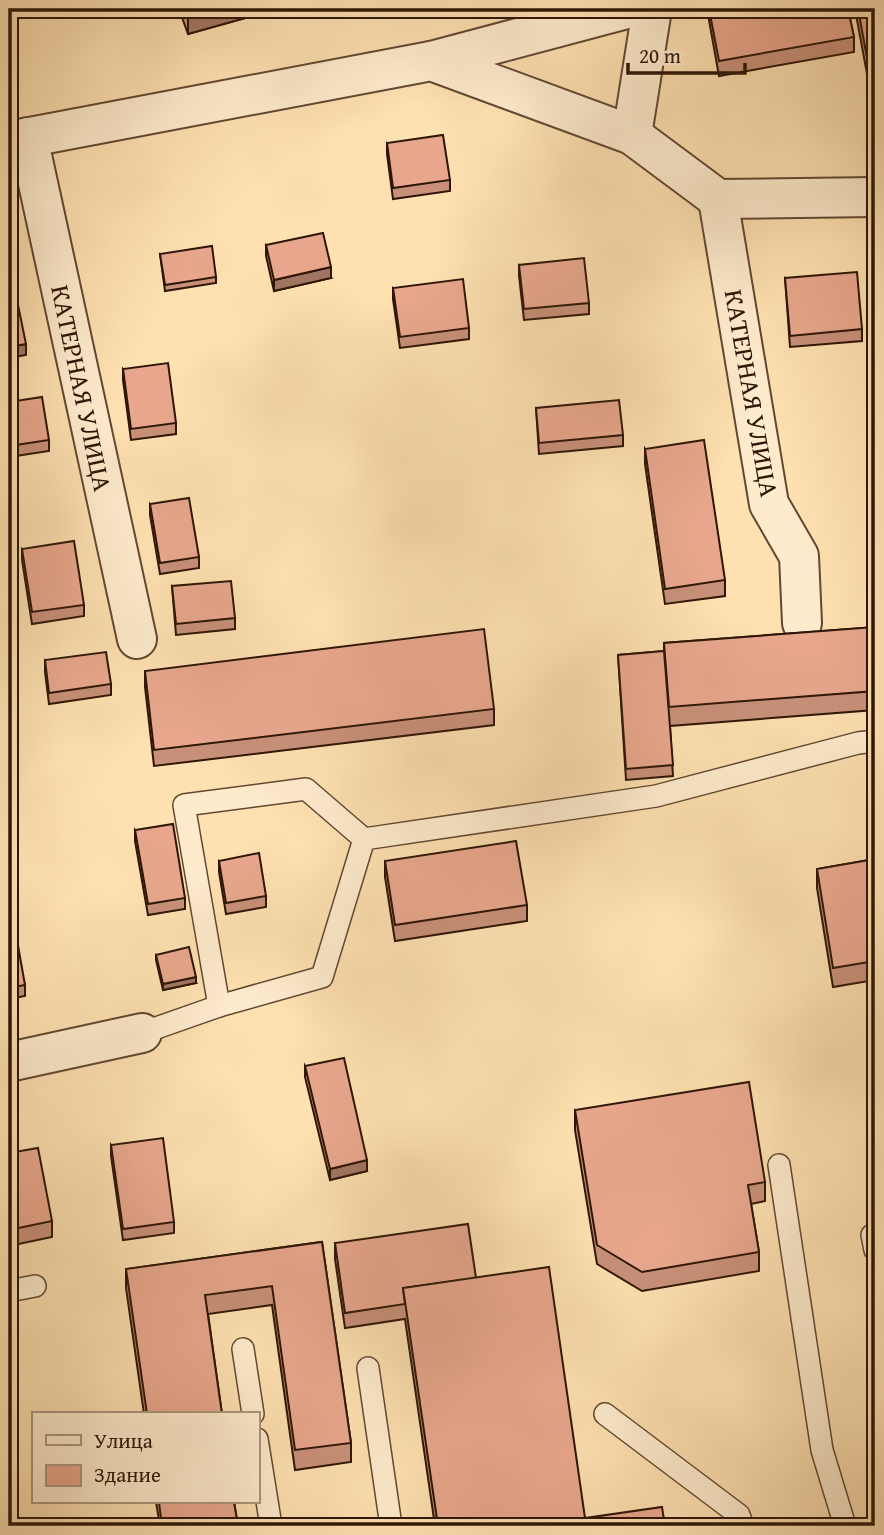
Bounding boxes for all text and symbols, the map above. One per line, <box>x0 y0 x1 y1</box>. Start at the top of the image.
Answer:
scale bar <box>628 32 746 76</box>
text: 20 m <box>639 40 681 71</box>
street label: КАТЕРНАЯ УЛИЦА <box>41 281 123 495</box>
street label: КАТЕРНАЯ УЛИЦА <box>715 286 789 500</box>
legend <box>32 1412 259 1504</box>
text: Улица <box>94 1425 153 1456</box>
text: Здание <box>94 1459 161 1490</box>

